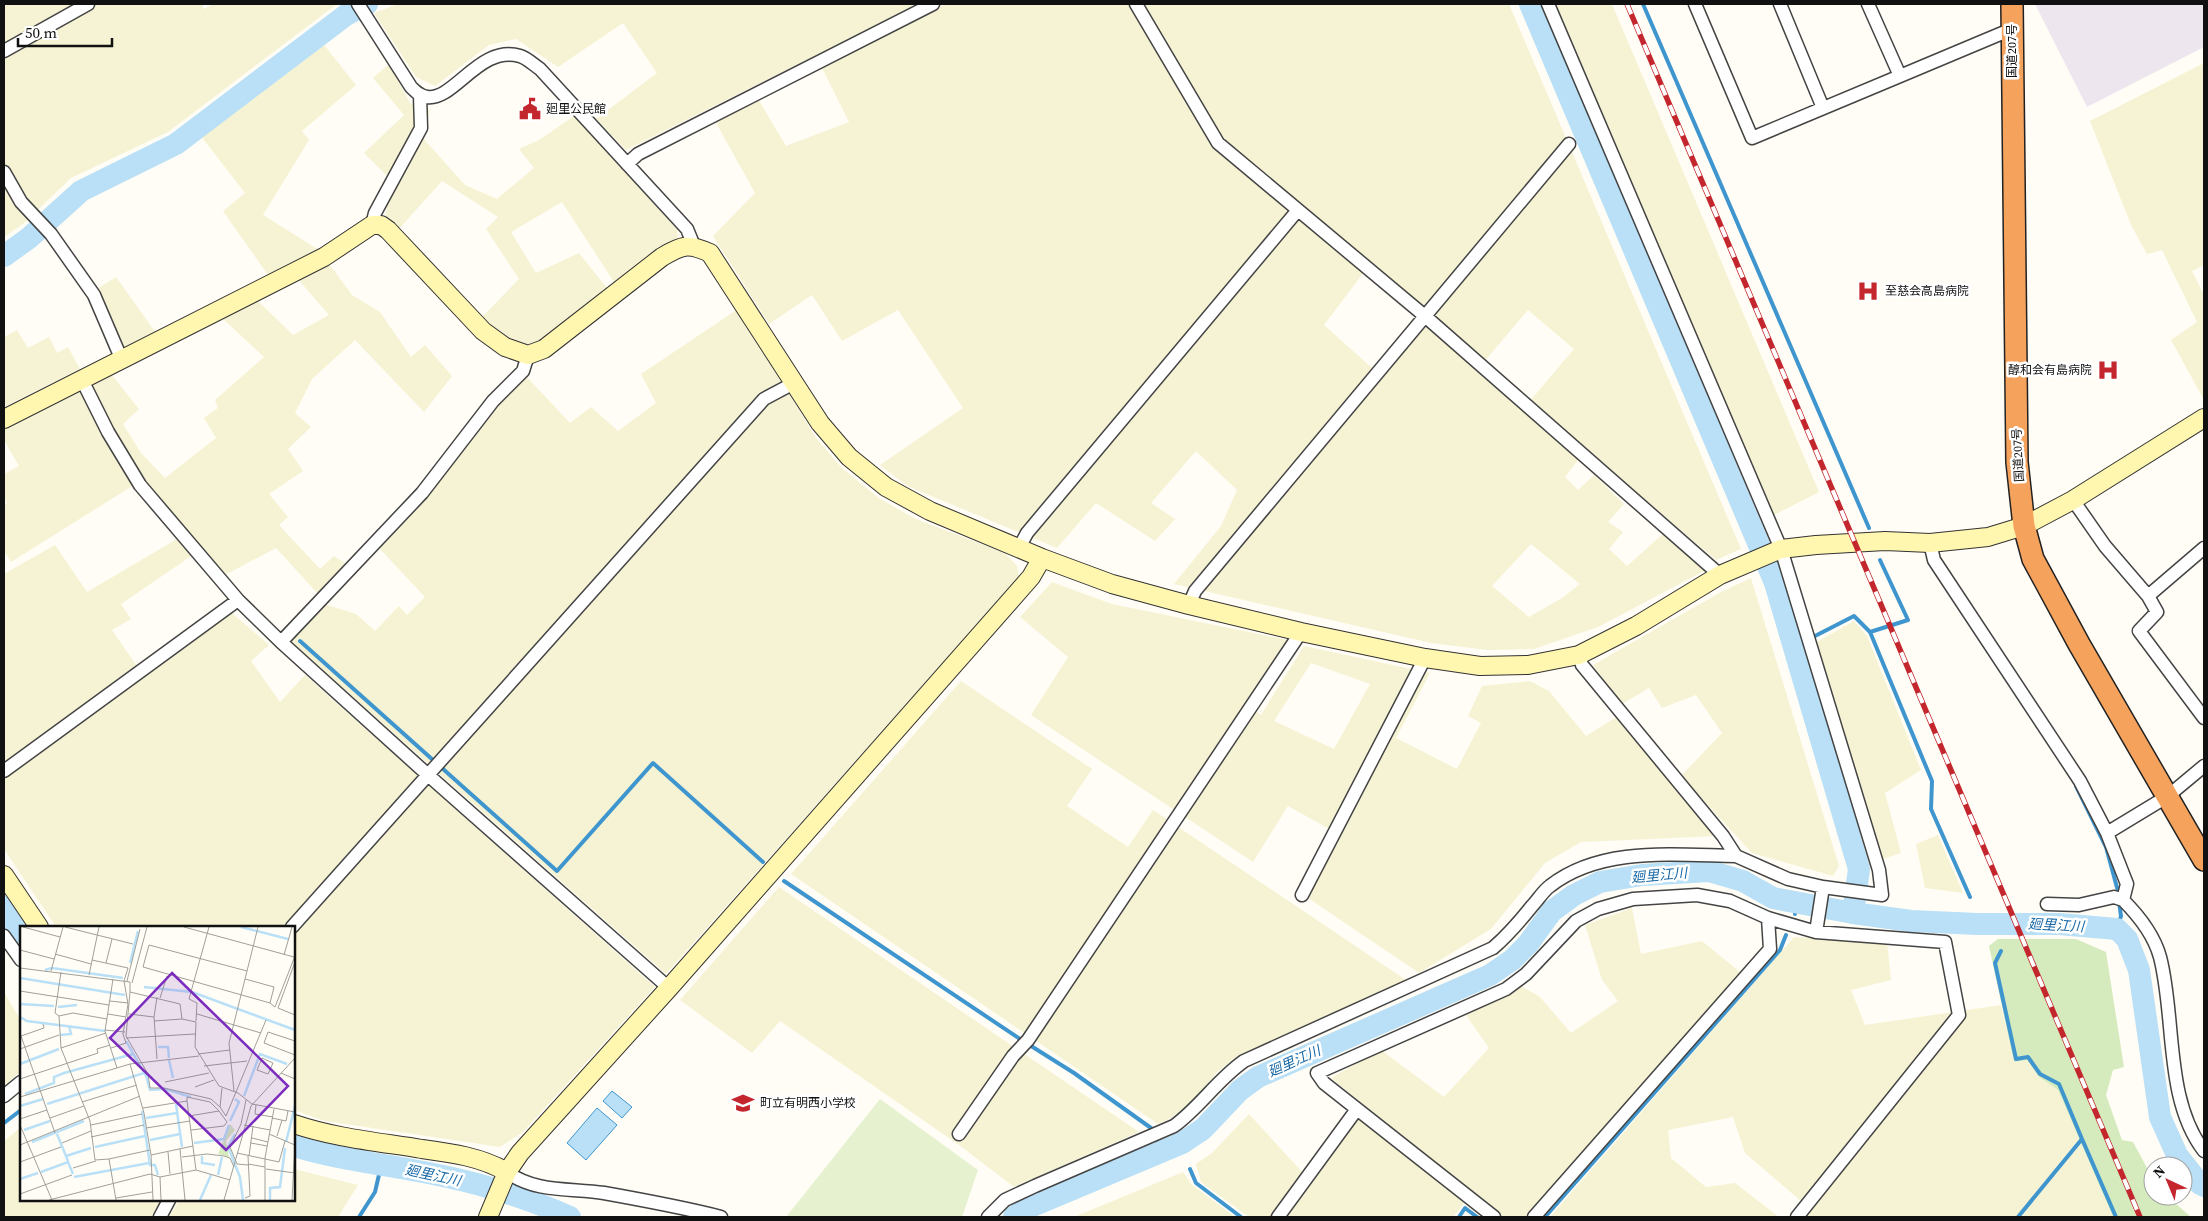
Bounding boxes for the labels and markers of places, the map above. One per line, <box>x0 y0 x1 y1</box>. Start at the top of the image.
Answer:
public building icon: 廻里公民館 <box>517 96 543 122</box>
place label: 廻里公民館 <box>546 101 606 117</box>
hospital icon: 至慈会高島病院 <box>1855 278 1881 304</box>
place label: 至慈会高島病院 <box>1885 283 1969 299</box>
hospital icon: 醇和会有島病院 <box>2095 357 2121 383</box>
place label: 醇和会有島病院 <box>2008 362 2092 378</box>
school or university icon: 町立有明西小学校 <box>730 1090 756 1116</box>
place label: 町立有明西小学校 <box>760 1095 856 1111</box>

